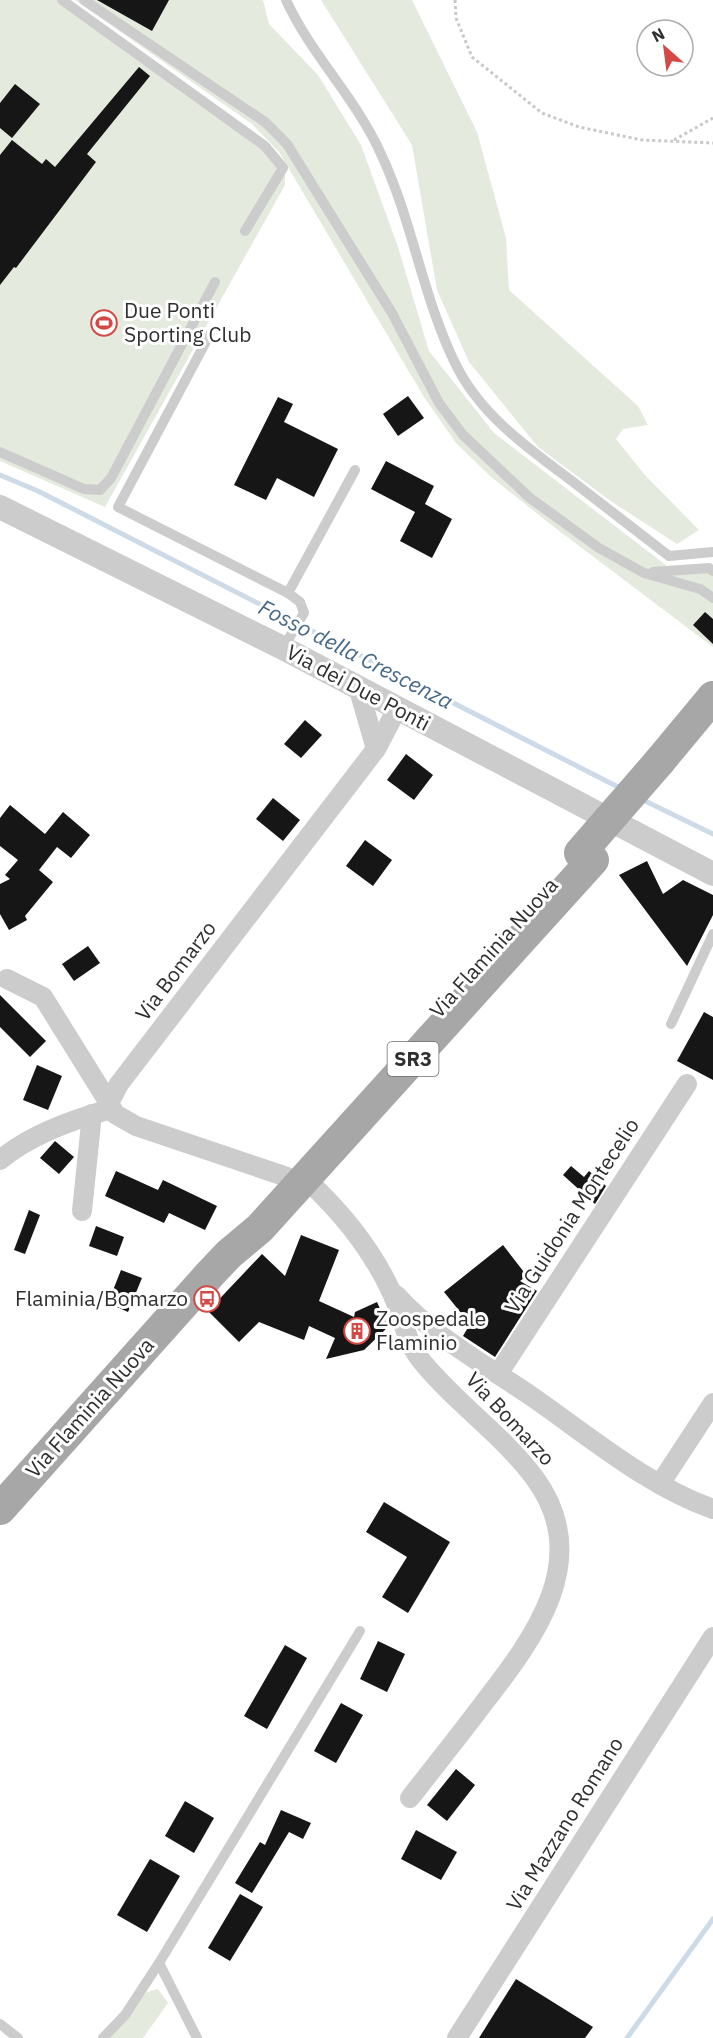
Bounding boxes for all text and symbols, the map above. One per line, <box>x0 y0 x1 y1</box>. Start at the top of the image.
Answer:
north arrow <box>635 18 695 78</box>
text: N <box>648 23 668 46</box>
place label: Due Ponti Sporting Club <box>124 296 251 348</box>
sports icon: Due Ponti Sporting Club <box>89 308 119 338</box>
water label: Fosso della Crescenza <box>254 592 458 715</box>
street label: Via dei Due Ponti <box>282 637 435 737</box>
street label: Via Flaminia Nuova <box>423 871 564 1023</box>
street label: Via Bomarzo <box>128 915 222 1026</box>
road number: SR3 <box>388 1042 438 1076</box>
street label: Via Guidonia Montecelio <box>497 1112 645 1318</box>
place label: Flaminia/Bomarzo <box>15 1284 188 1312</box>
bus stop icon: Flaminia/Bomarzo <box>192 1284 222 1314</box>
place label: Zoospedale Flaminio <box>376 1304 486 1356</box>
building icon: Zoospedale Flaminio <box>342 1316 372 1346</box>
street label: Via Flaminia Nuova <box>19 1331 160 1483</box>
street label: Via Bomarzo <box>460 1366 561 1471</box>
street label: Via Mazzano Romano <box>499 1731 629 1916</box>

